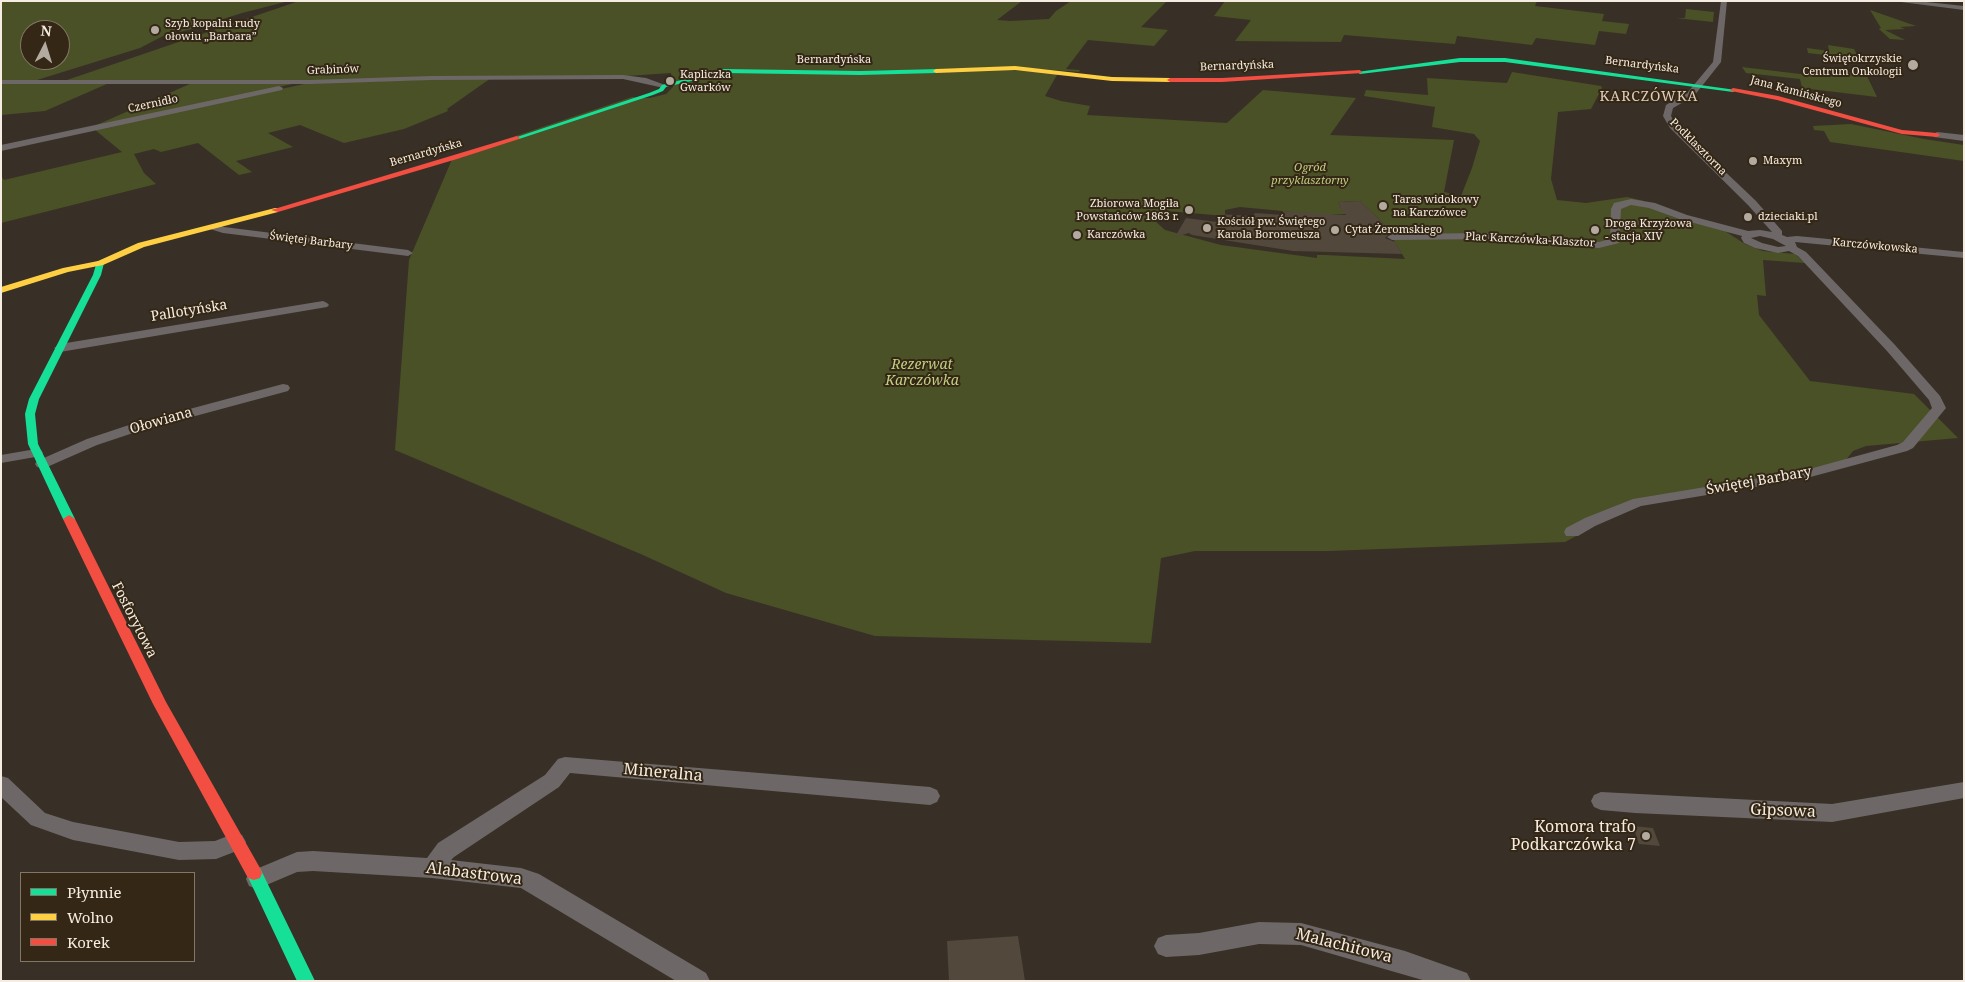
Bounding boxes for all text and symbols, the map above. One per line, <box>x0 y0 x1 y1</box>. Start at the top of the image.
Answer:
place label: Szyb kopalni rudy ołowiu „Barbara” <box>165 17 260 43</box>
north arrow <box>20 20 70 70</box>
text: N <box>40 21 53 40</box>
marker: Szyb kopalni rudy ołowiu „Barbara” <box>149 24 161 36</box>
place label: Świętokrzyskie Centrum Onkologii <box>1802 52 1902 78</box>
street label: Bernardyńska <box>797 53 871 67</box>
street label: Bernardyńska <box>1604 54 1680 76</box>
street label: Bernardyńska <box>1200 58 1274 74</box>
marker: Świętokrzyskie Centrum Onkologii <box>1906 58 1920 72</box>
street label: Grabinów <box>307 62 359 78</box>
place label: Kapliczka Gwarków <box>680 68 731 94</box>
street label: Jana Kamińskiego <box>1749 73 1843 111</box>
marker: Kapliczka Gwarków <box>664 75 676 87</box>
district label: KARCZÓWKA <box>1598 89 1700 105</box>
street label: Czernidło <box>127 92 179 116</box>
street label: Podklasztorna <box>1667 116 1729 178</box>
street label: Bernardyńska <box>388 136 464 170</box>
place label: Maxym <box>1763 154 1802 168</box>
marker: Maxym <box>1747 155 1759 167</box>
park label: Ogród przyklasztorny <box>1271 161 1349 187</box>
place label: Taras widokowy na Karczówce <box>1393 193 1479 219</box>
place label: Zbiorowa Mogiła Powstańców 1863 r. <box>1076 197 1179 223</box>
marker: Taras widokowy na Karczówce <box>1377 200 1389 212</box>
marker: Zbiorowa Mogiła Powstańców 1863 r. <box>1183 204 1195 216</box>
place label: dzieciaki.pl <box>1758 210 1818 224</box>
marker: dzieciaki.pl <box>1742 211 1754 223</box>
place label: Kościół pw. Świętego Karola Boromeusza <box>1217 215 1325 241</box>
place label: Droga Krzyżowa - stacja XIV <box>1605 217 1692 243</box>
marker: Kościół pw. Świętego Karola Boromeusza <box>1201 222 1213 234</box>
place label: Cytat Żeromskiego <box>1345 223 1442 237</box>
marker: Cytat Żeromskiego <box>1329 224 1341 236</box>
marker: Droga Krzyżowa - stacja XIV <box>1589 224 1601 236</box>
place label: Karczówka <box>1087 228 1146 242</box>
street label: Świętej Barbary <box>269 229 353 253</box>
marker: Karczówka <box>1071 229 1083 241</box>
street label: Plac Karczówka-Klasztor <box>1465 230 1595 250</box>
street label: Karczówkowska <box>1832 236 1918 256</box>
street label: Pallotyńska <box>149 297 229 325</box>
park label: Rezerwat Karczówka <box>885 357 959 390</box>
street label: Ołowiana <box>128 404 194 438</box>
street label: Świętej Barbary <box>1705 463 1813 499</box>
street label: Fosforytowa <box>108 579 160 661</box>
street label: Mineralna <box>623 760 703 786</box>
street label: Gipsowa <box>1750 800 1816 822</box>
place label: Komora trafo Podkarczówka 7 <box>1511 817 1636 855</box>
marker: Komora trafo Podkarczówka 7 <box>1640 830 1652 842</box>
street label: Alabastrowa <box>425 859 523 889</box>
legend <box>20 872 195 962</box>
text: Płynnie <box>67 882 122 902</box>
text: Wolno <box>67 907 113 927</box>
street label: Malachitowa <box>1294 925 1394 967</box>
text: Korek <box>67 932 110 952</box>

